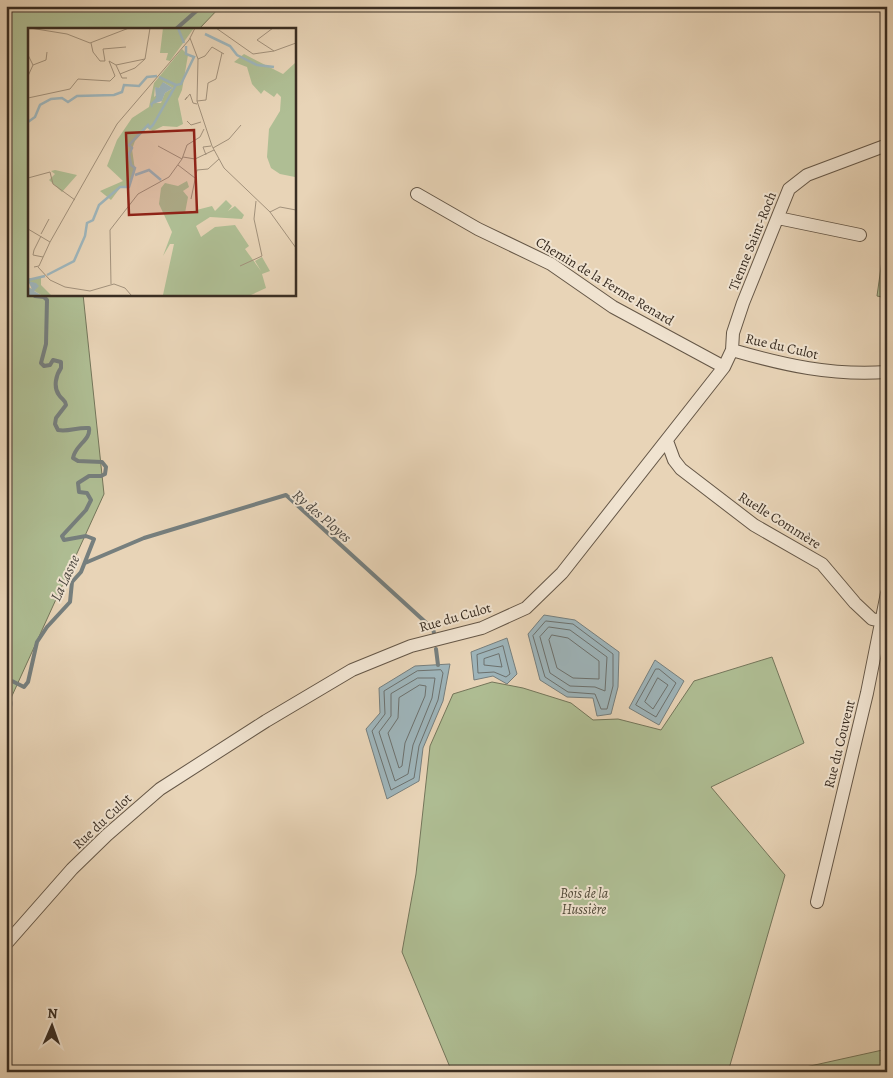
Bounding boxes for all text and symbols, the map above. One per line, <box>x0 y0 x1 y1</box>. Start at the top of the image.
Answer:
inset map <box>28 28 295 295</box>
street label: Tienne Saint-Roch <box>724 188 781 293</box>
street label: Chemin de la Ferme Renard <box>532 233 678 331</box>
street label: Rue du Culot <box>744 329 820 364</box>
water label: Ry des Ployes <box>288 485 356 547</box>
street label: Ruelle Commère <box>735 487 825 553</box>
water label: La Lasne <box>46 551 85 604</box>
street label: Rue du Culot <box>417 598 494 637</box>
street label: Rue du Couvent <box>819 698 860 790</box>
street label: Rue du Culot <box>69 789 136 854</box>
park label: Bois de la Hussière <box>560 884 609 919</box>
north arrow <box>28 1000 78 1050</box>
text: N <box>47 1004 58 1023</box>

